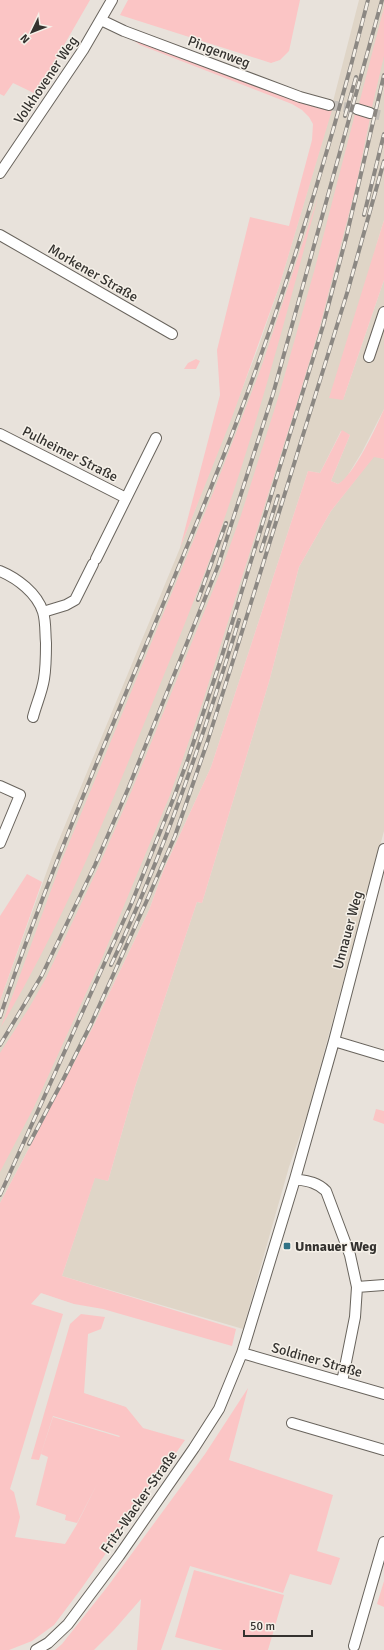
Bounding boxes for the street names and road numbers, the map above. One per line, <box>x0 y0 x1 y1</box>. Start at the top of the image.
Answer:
street label: Pingenweg <box>185 32 253 72</box>
street label: Volkhovener Weg <box>10 33 82 127</box>
street label: Morkener Straße <box>45 240 141 306</box>
street label: Pulheimer Straße <box>19 423 121 485</box>
street label: Unnauer Weg <box>329 889 367 971</box>
street label: Soldiner Straße <box>270 1339 364 1381</box>
street label: Fritz-Wacker-Straße <box>97 1447 181 1557</box>

